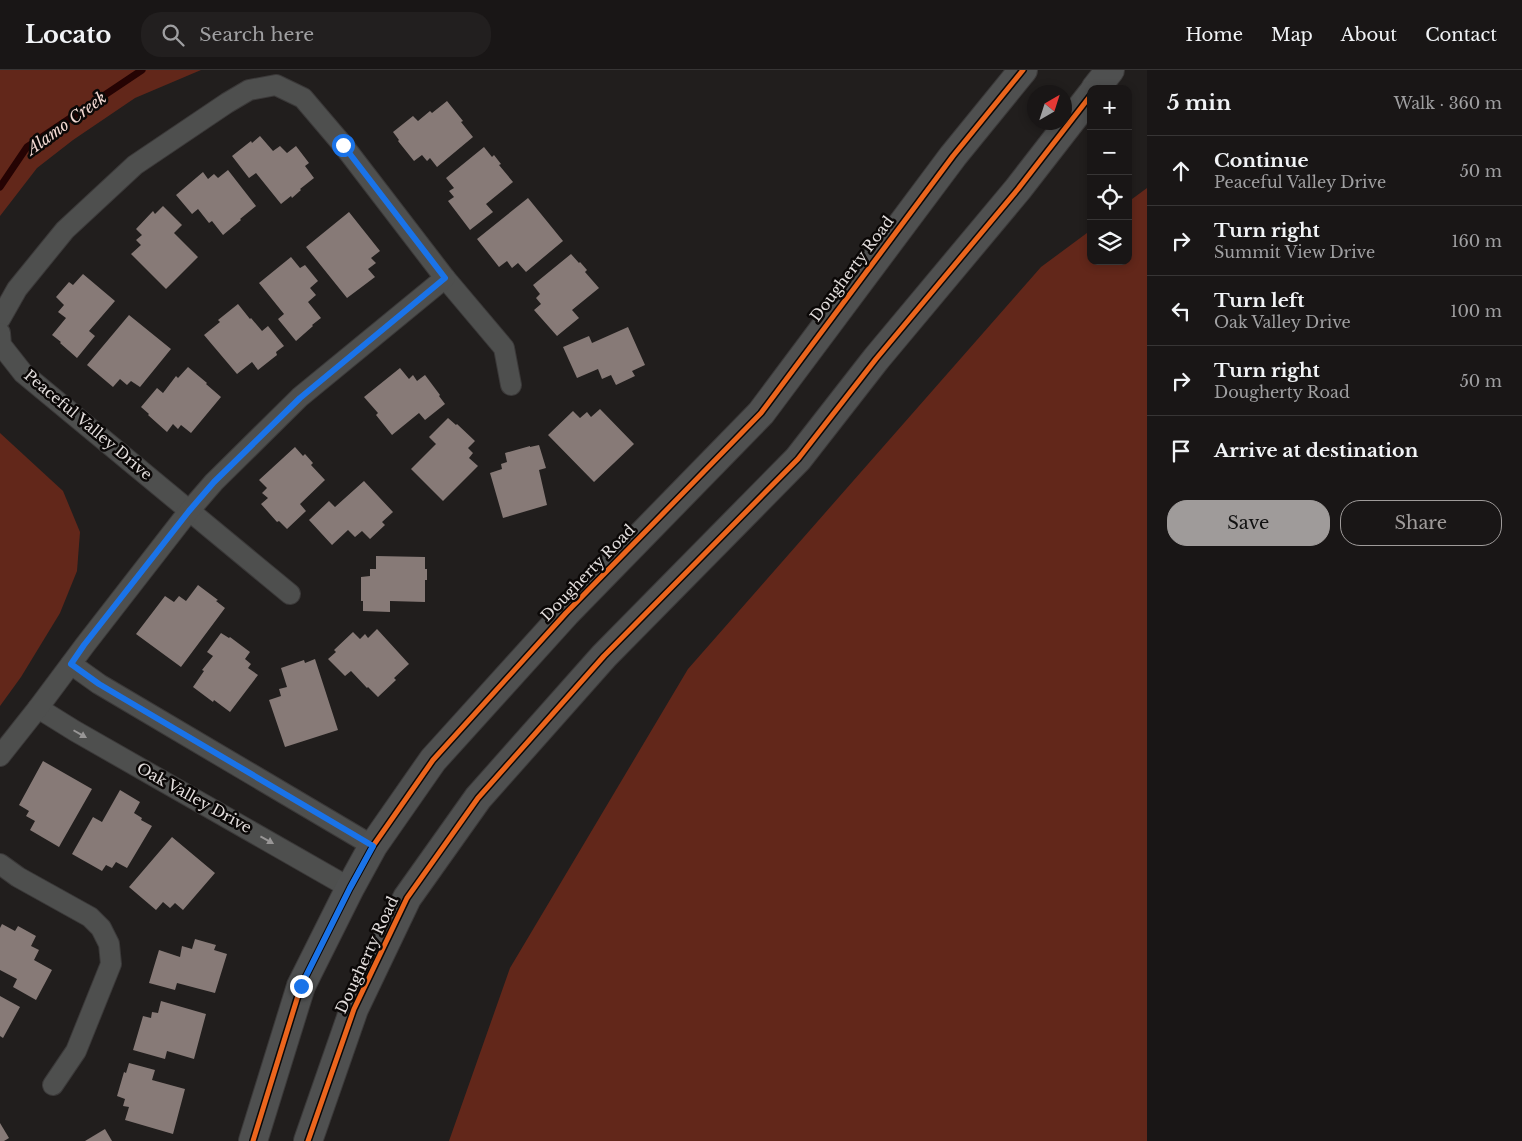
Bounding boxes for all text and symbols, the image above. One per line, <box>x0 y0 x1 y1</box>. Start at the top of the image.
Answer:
search box <box>141 12 491 57</box>
text: Locato <box>25 20 111 49</box>
icon: search <box>159 21 187 49</box>
text: Search here <box>199 23 314 46</box>
text: Home <box>1185 24 1243 46</box>
text: Map <box>1271 24 1313 46</box>
text: About <box>1341 24 1397 46</box>
text: Contact <box>1425 24 1497 46</box>
north arrow <box>1027 85 1072 130</box>
map controls <box>1087 85 1132 265</box>
button: + <box>1087 85 1132 130</box>
water label: Alamo Creek <box>20 87 110 160</box>
text: 5 min <box>1167 90 1231 116</box>
text: Walk · 360 m <box>1394 93 1502 113</box>
button: − <box>1087 130 1132 175</box>
route start <box>332 134 355 157</box>
text: Continue <box>1214 149 1309 172</box>
icon: ahead <box>1167 157 1195 185</box>
text: 50 m <box>1460 161 1502 181</box>
text: Peaceful Valley Drive <box>1214 172 1386 192</box>
button: locate <box>1087 175 1132 220</box>
street label: Dougherty Road <box>806 212 897 325</box>
text: Turn right <box>1214 219 1320 242</box>
button: layers <box>1087 220 1132 265</box>
icon: right <box>1167 227 1195 255</box>
text: 160 m <box>1451 231 1502 251</box>
text: Summit View Drive <box>1214 242 1375 262</box>
text: Turn left <box>1214 289 1305 312</box>
icon: left <box>1167 297 1195 325</box>
text: 100 m <box>1450 301 1502 321</box>
text: Oak Valley Drive <box>1214 312 1351 332</box>
text: Turn right <box>1214 359 1320 382</box>
street label: Peaceful Valley Drive <box>20 365 156 484</box>
icon: right <box>1167 367 1195 395</box>
text: 50 m <box>1460 371 1502 391</box>
text: Dougherty Road <box>1214 382 1350 402</box>
icon: arrive <box>1167 437 1195 465</box>
text: Arrive at destination <box>1214 439 1418 462</box>
button: Save <box>1167 500 1330 546</box>
button: Share <box>1340 500 1502 546</box>
street label: Dougherty Road <box>537 520 639 625</box>
one-way arrow <box>73 729 86 738</box>
street label: Oak Valley Drive <box>134 758 255 837</box>
one-way arrow <box>260 835 273 844</box>
street label: Dougherty Road <box>331 893 402 1016</box>
route end <box>290 975 313 998</box>

